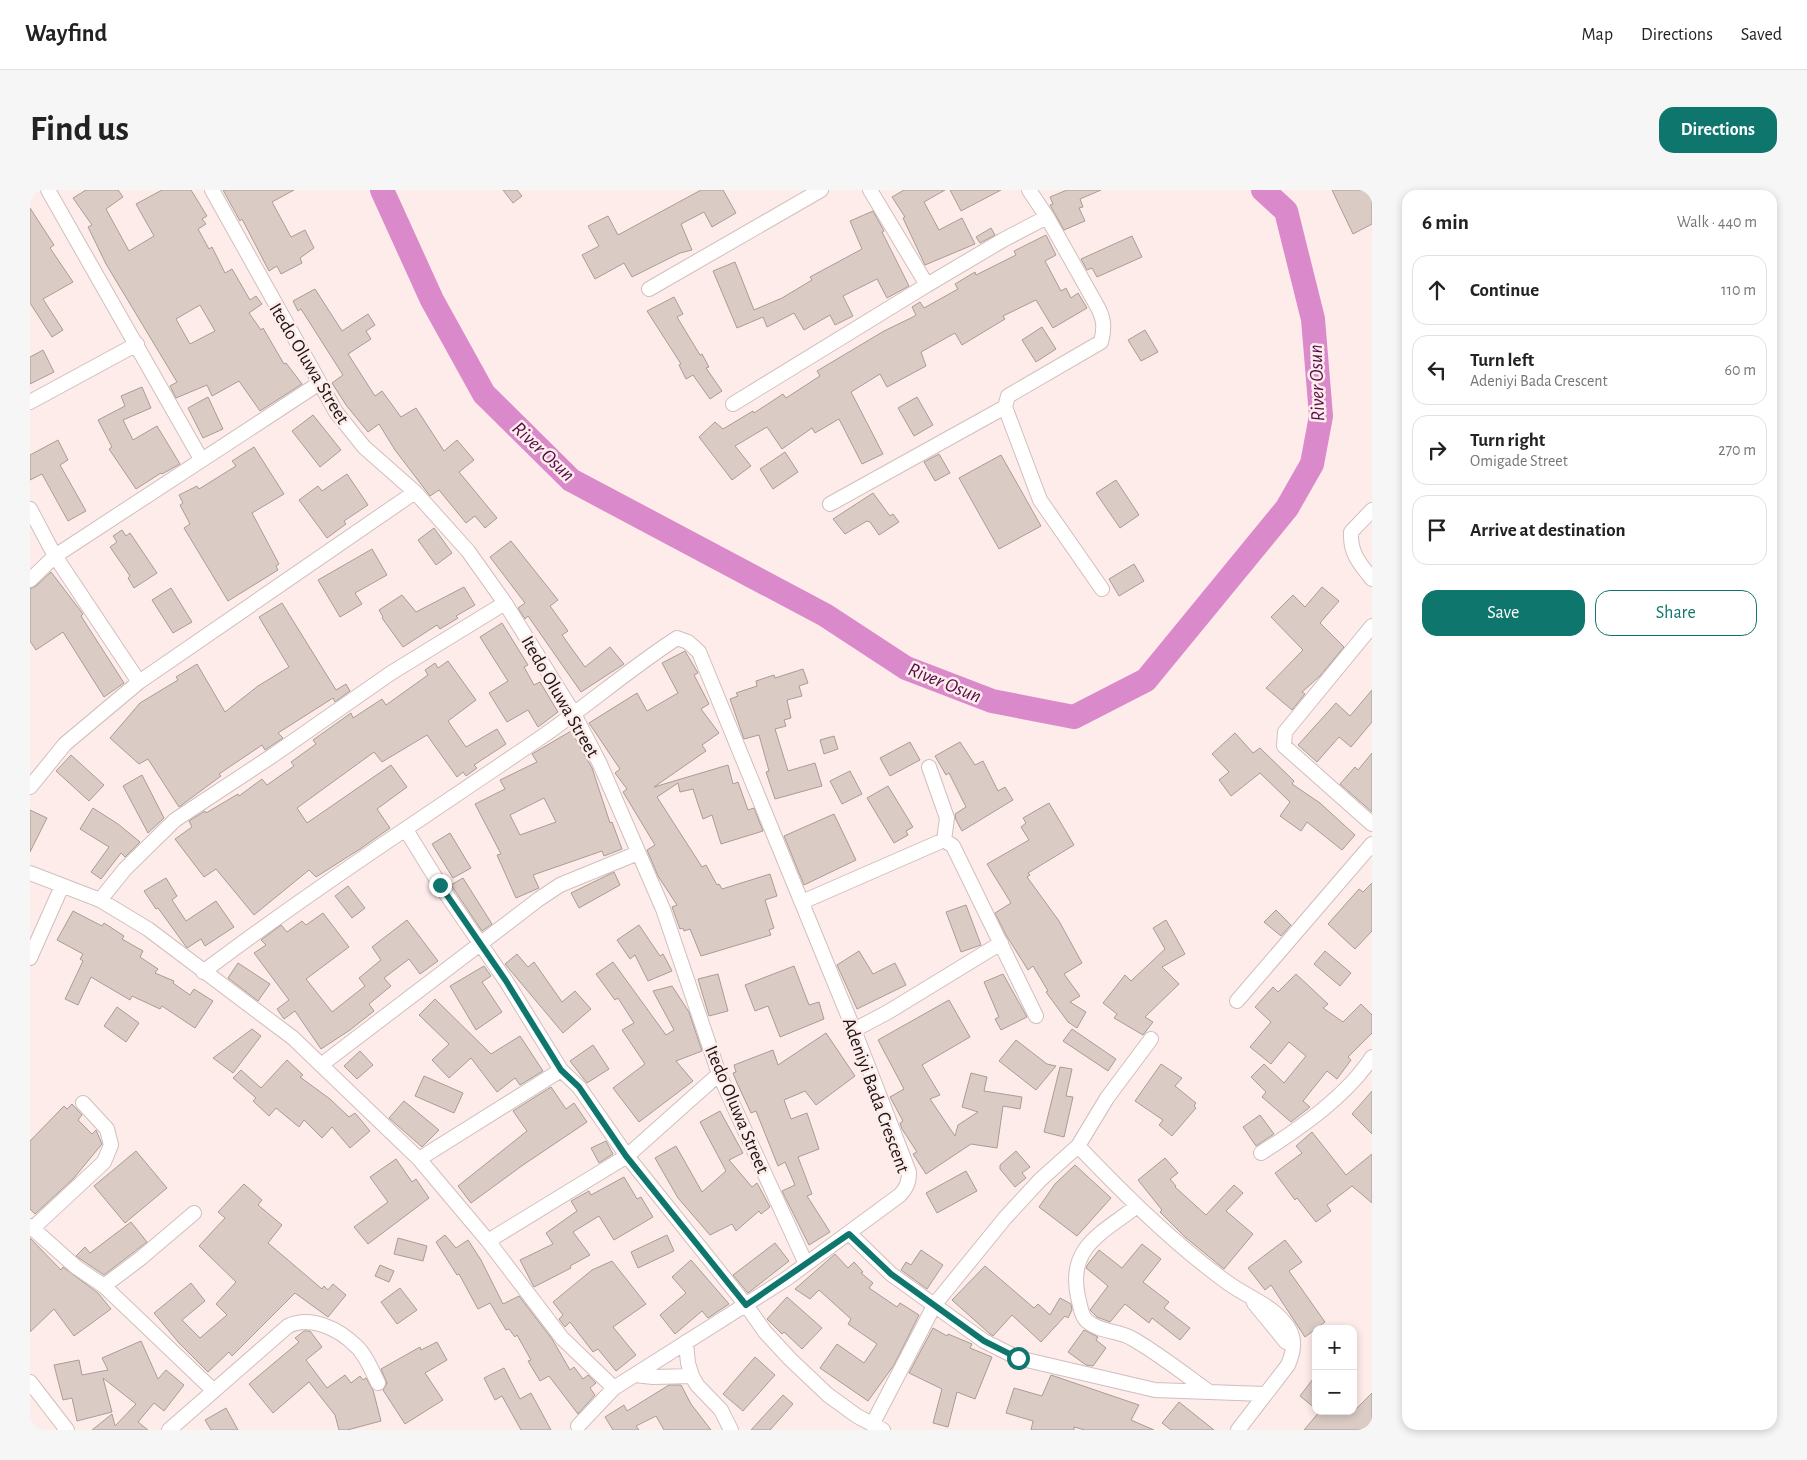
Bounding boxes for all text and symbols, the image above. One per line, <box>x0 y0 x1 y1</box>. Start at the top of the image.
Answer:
text: Wayfind <box>25 22 107 46</box>
text: Map <box>1582 26 1613 44</box>
text: Directions <box>1641 26 1713 44</box>
text: Saved <box>1741 26 1782 44</box>
button: Directions <box>1659 107 1777 153</box>
text: Find us <box>30 112 129 147</box>
text: 6 min <box>1422 212 1469 233</box>
text: Walk · 440 m <box>1677 214 1757 230</box>
icon: ahead <box>1423 276 1451 304</box>
text: Continue <box>1470 281 1539 300</box>
text: 110 m <box>1721 282 1756 298</box>
street label: Itedo Oluwa Street <box>265 300 352 427</box>
water label: River Osun <box>1306 344 1328 422</box>
text: Turn left <box>1470 351 1534 370</box>
icon: left <box>1423 356 1451 384</box>
text: 60 m <box>1725 362 1756 378</box>
text: Adeniyi Bada Crescent <box>1470 373 1608 389</box>
water label: River Osun <box>508 418 578 485</box>
text: Turn right <box>1470 431 1545 450</box>
icon: right <box>1423 436 1451 464</box>
text: 270 m <box>1718 442 1756 458</box>
text: Omigade Street <box>1470 453 1568 469</box>
icon: arrive <box>1423 516 1451 544</box>
text: Arrive at destination <box>1470 521 1626 540</box>
button: Save <box>1422 590 1585 636</box>
button: Share <box>1595 590 1757 636</box>
street label: Itedo Oluwa Street <box>517 633 602 761</box>
water label: River Osun <box>905 659 984 707</box>
route end <box>429 874 452 897</box>
street label: Adeniyi Bada Crescent <box>839 1015 912 1176</box>
street label: Itedo Oluwa Street <box>701 1043 772 1176</box>
map controls <box>1312 1325 1357 1415</box>
button: + <box>1312 1325 1357 1370</box>
route start <box>1007 1347 1030 1370</box>
button: − <box>1312 1370 1357 1415</box>

